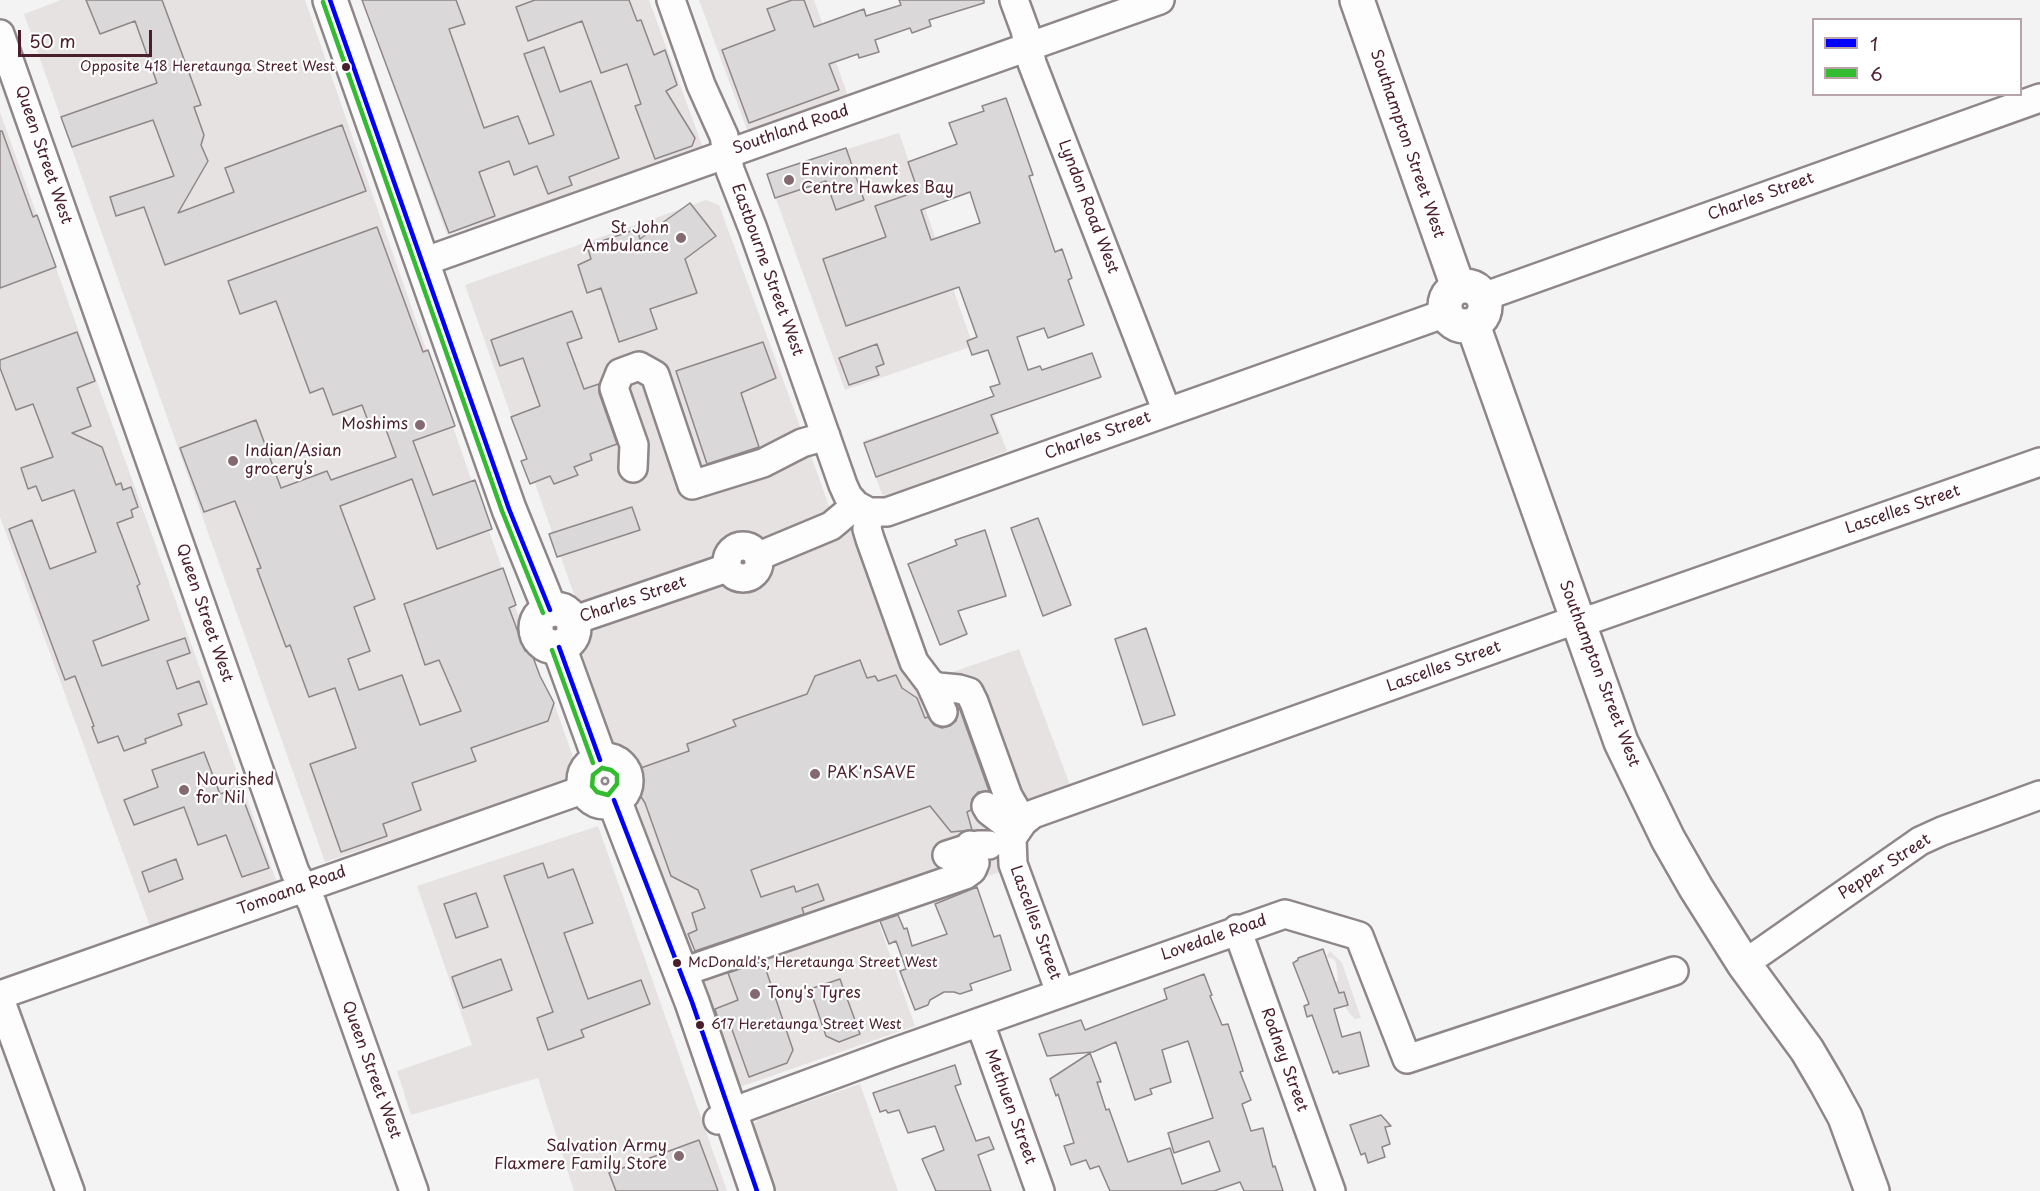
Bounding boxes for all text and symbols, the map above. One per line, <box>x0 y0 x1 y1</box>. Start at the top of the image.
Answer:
scale bar <box>21 18 154 56</box>
legend <box>1812 18 2022 96</box>
text: 50 m <box>29 27 76 54</box>
text: 1 <box>1870 30 1878 57</box>
street label: Southampton Street West <box>1366 47 1448 241</box>
place label: Opposite 418 Heretaunga Street West <box>80 59 335 75</box>
text: 6 <box>1870 60 1883 87</box>
marker: Opposite 418 Heretaunga Street West <box>340 61 352 73</box>
street label: Queen Street West <box>10 83 76 227</box>
street label: Southland Road <box>730 101 852 159</box>
street label: Lyndon Road West <box>1054 137 1122 277</box>
place label: Environment Centre Hawkes Bay <box>801 161 954 199</box>
street label: Charles Street <box>1705 169 1817 225</box>
marker: Environment Centre Hawkes Bay <box>782 173 796 187</box>
street label: Eastbourne Street West <box>727 181 807 359</box>
place label: St John Ambulance <box>583 219 669 257</box>
marker: St John Ambulance <box>674 231 688 245</box>
street label: Charles Street <box>1042 408 1154 464</box>
place label: Moshims <box>341 415 408 435</box>
marker: Moshims <box>413 418 427 432</box>
place label: Indian/Asian grocery’s <box>245 442 342 480</box>
marker: Indian/Asian grocery’s <box>226 454 240 468</box>
street label: Lascelles Street <box>1843 481 1963 539</box>
street label: Queen Street West <box>171 541 237 685</box>
street label: Charles Street <box>577 573 689 627</box>
street label: Southampton Street West <box>1555 578 1643 770</box>
street label: Lascelles Street <box>1384 637 1504 697</box>
place label: PAK'nSAVE <box>827 764 916 784</box>
marker: PAK'nSAVE <box>808 767 822 781</box>
place label: Nourished for Nil <box>196 771 274 809</box>
marker: Nourished for Nil <box>177 783 191 797</box>
street label: Pepper Street <box>1835 830 1935 904</box>
street label: Tomoana Road <box>235 862 349 920</box>
street label: Lascelles Street <box>1005 863 1065 983</box>
street label: Lovedale Road <box>1159 911 1269 965</box>
place label: McDonald's, Heretaunga Street West <box>688 955 938 971</box>
marker: McDonald's, Heretaunga Street West <box>671 957 683 969</box>
place label: Tony's Tyres <box>767 984 861 1004</box>
marker: Tony's Tyres <box>748 987 762 1001</box>
street label: Queen Street West <box>337 998 405 1142</box>
street label: Rodney Street <box>1256 1005 1312 1115</box>
place label: 617 Heretaunga Street West <box>711 1017 901 1033</box>
marker: 617 Heretaunga Street West <box>694 1019 706 1031</box>
street label: Methuen Street <box>980 1047 1040 1167</box>
place label: Salvation Army Flaxmere Family Store <box>494 1137 667 1175</box>
marker: Salvation Army Flaxmere Family Store <box>672 1149 686 1163</box>

